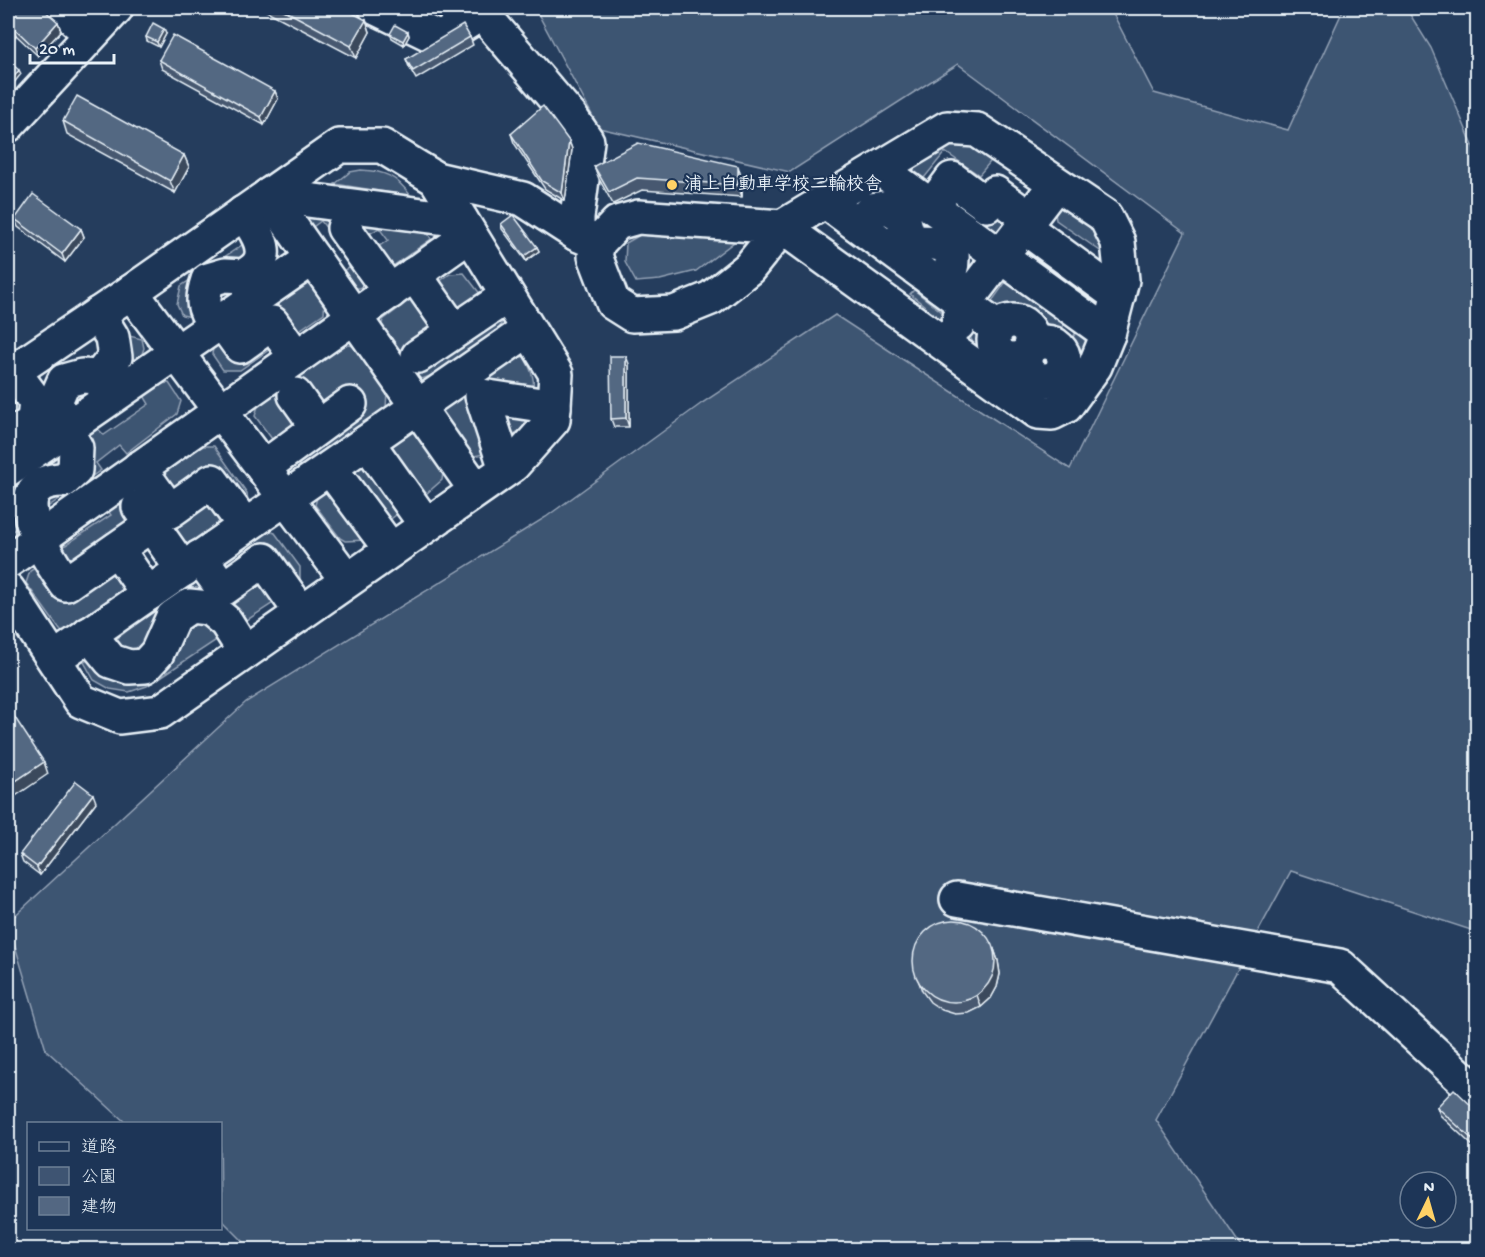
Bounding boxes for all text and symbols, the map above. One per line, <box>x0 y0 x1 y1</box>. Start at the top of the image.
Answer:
scale bar <box>30 27 114 65</box>
text: 20 m <box>39 40 75 61</box>
place label: 浦上自動車学校二輪校舎 <box>684 174 882 196</box>
marker: 浦上自動車学校二輪校舎 <box>665 178 679 192</box>
legend <box>27 1122 222 1230</box>
text: 道路 <box>81 1137 117 1159</box>
text: 公園 <box>81 1168 117 1189</box>
north arrow <box>1398 1170 1458 1230</box>
text: N <box>1423 1179 1436 1199</box>
text: 建物 <box>81 1197 117 1219</box>

